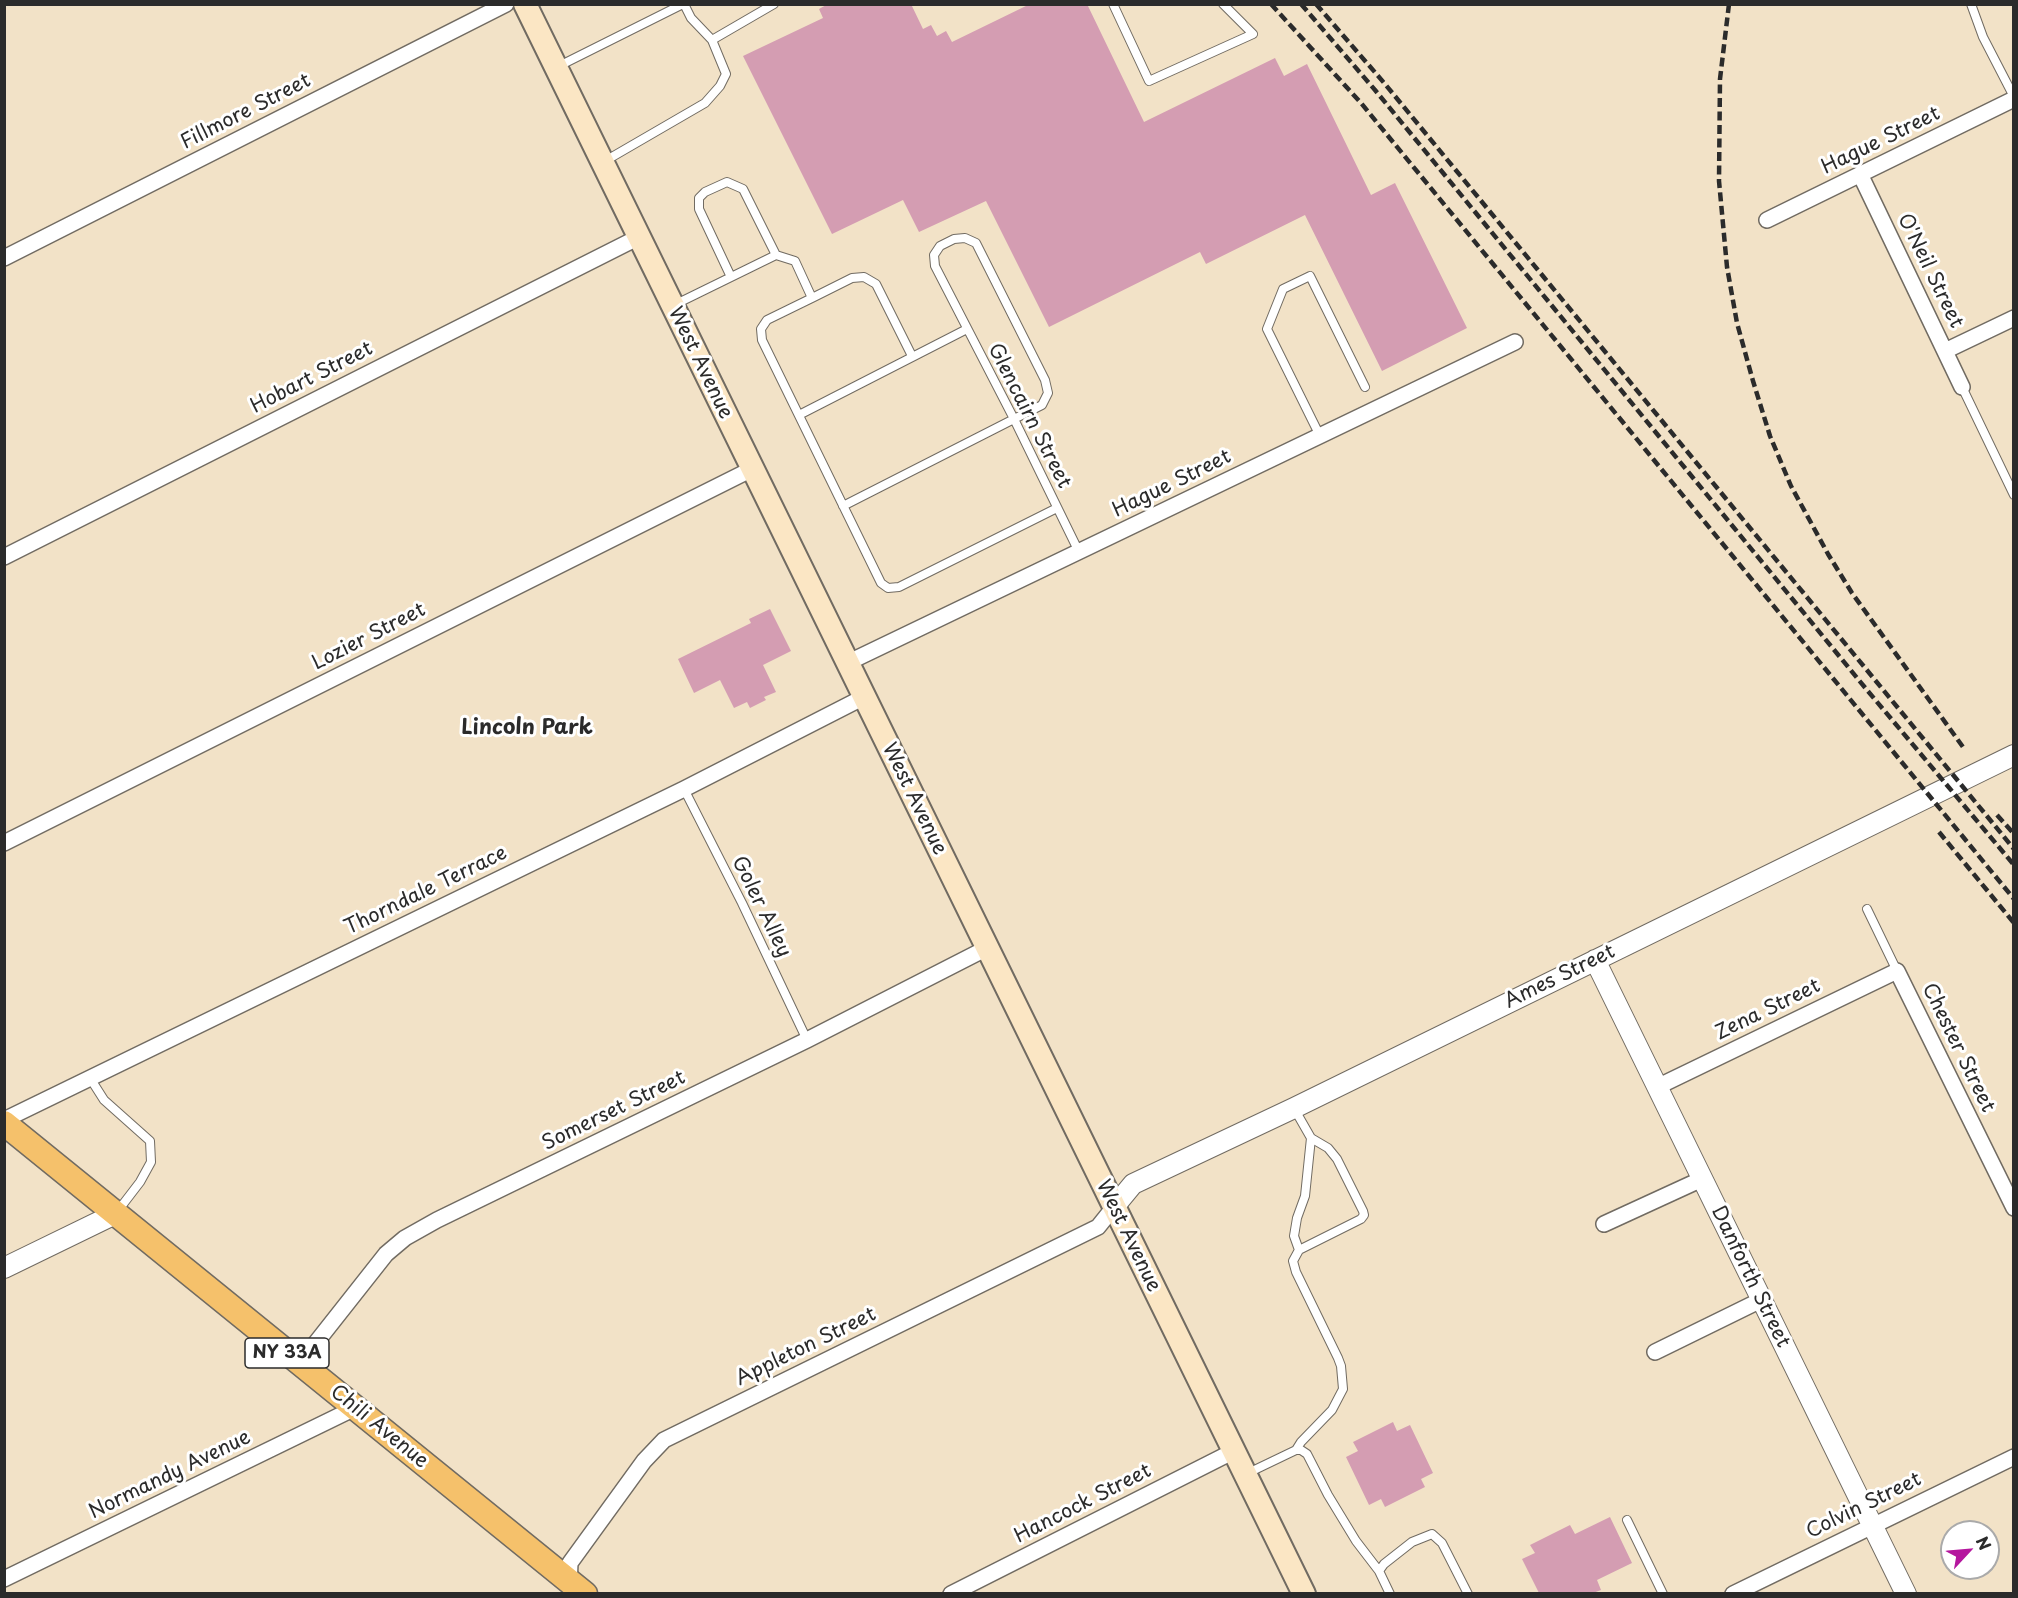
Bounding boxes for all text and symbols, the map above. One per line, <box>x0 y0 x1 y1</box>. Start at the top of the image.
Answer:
street label: Fillmore Street <box>177 69 315 155</box>
street label: Hague Street <box>1818 102 1944 180</box>
street label: O'Neil Street <box>1892 210 1968 332</box>
street label: West Avenue <box>663 303 737 423</box>
street label: Hobart Street <box>247 337 377 419</box>
street label: Glencairn Street <box>982 340 1076 492</box>
street label: Hague Street <box>1109 445 1235 523</box>
street label: Lozier Street <box>308 598 430 676</box>
district label: Lincoln Park <box>461 715 593 741</box>
street label: West Avenue <box>877 739 951 859</box>
street label: Thorndale Terrace <box>341 841 511 941</box>
street label: Goler Alley <box>726 853 796 961</box>
street label: Ames Street <box>1501 940 1619 1014</box>
street label: Zena Street <box>1712 974 1824 1046</box>
street label: Chester Street <box>1916 980 2000 1116</box>
street label: Somerset Street <box>539 1066 689 1156</box>
street label: West Avenue <box>1091 1176 1165 1296</box>
street label: Danforth Street <box>1705 1202 1795 1352</box>
street label: Appleton Street <box>732 1303 880 1391</box>
road number: NY 33A <box>245 1338 329 1368</box>
street label: Chili Avenue <box>325 1380 433 1474</box>
street label: Normandy Avenue <box>85 1426 255 1524</box>
street label: Hancock Street <box>1011 1459 1155 1549</box>
street label: Colvin Street <box>1802 1468 1926 1544</box>
north arrow <box>1940 1520 2000 1580</box>
text: N <box>1971 1532 1998 1554</box>

